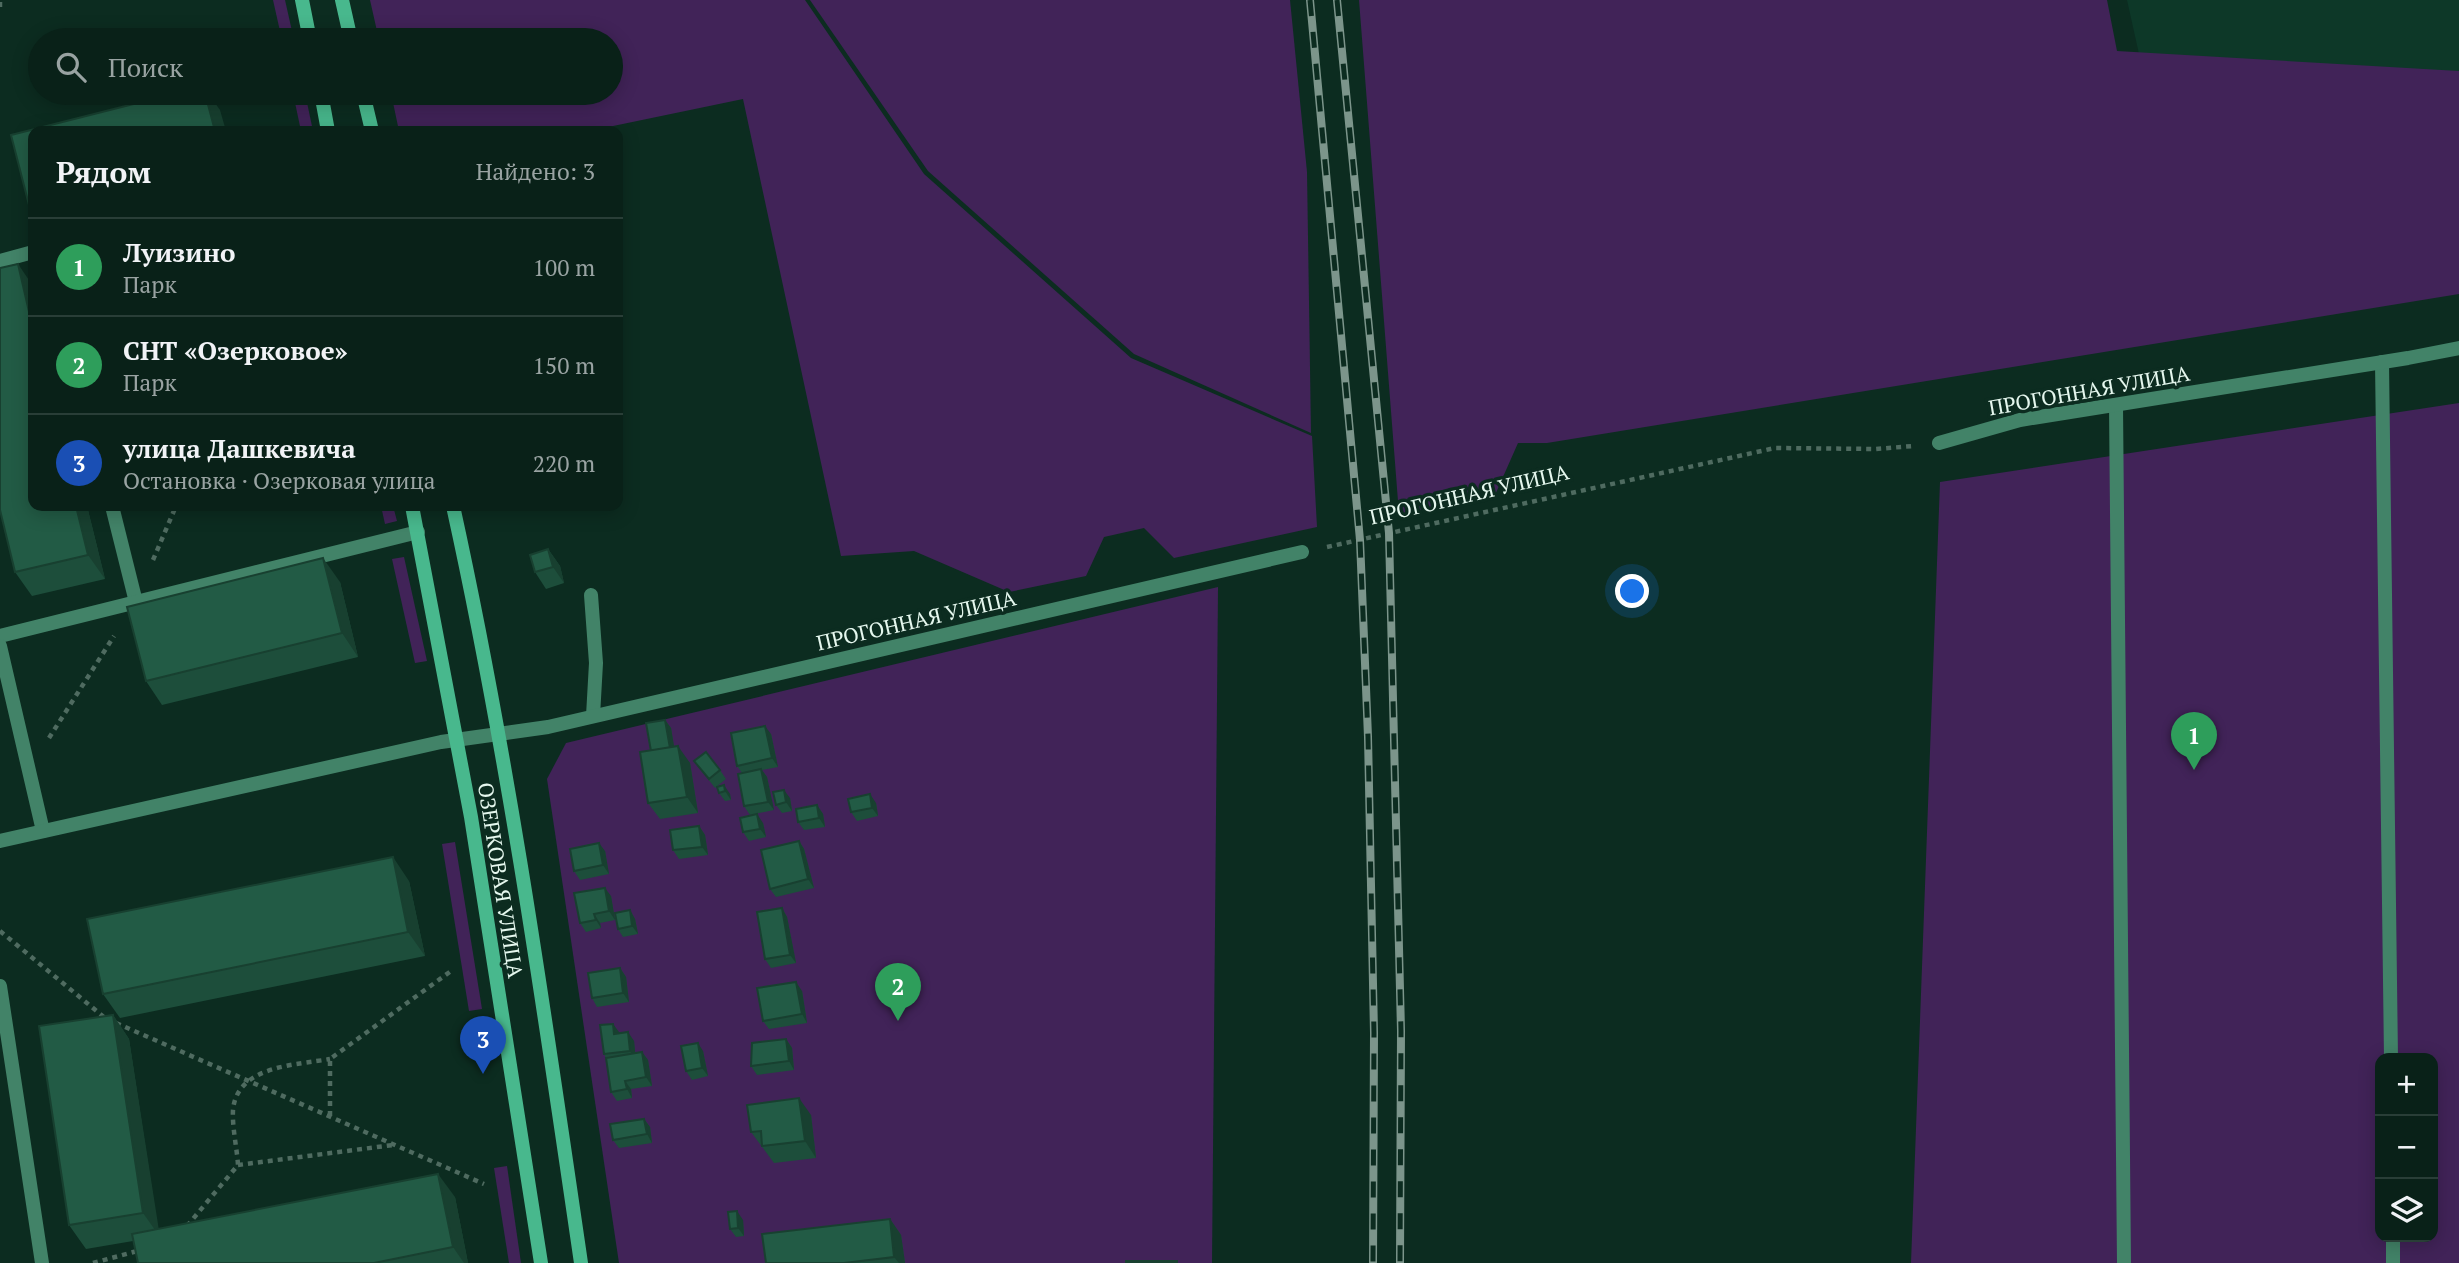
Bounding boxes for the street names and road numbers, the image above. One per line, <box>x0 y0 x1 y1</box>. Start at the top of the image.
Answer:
street label: ПРОГОННАЯ УЛИЦА <box>1986 358 2193 421</box>
street label: ПРОГОННАЯ УЛИЦА <box>1366 457 1572 531</box>
street label: ПРОГОННАЯ УЛИЦА <box>813 583 1019 657</box>
street label: ОЗЕРКОВАЯ УЛИЦА <box>472 780 530 980</box>

